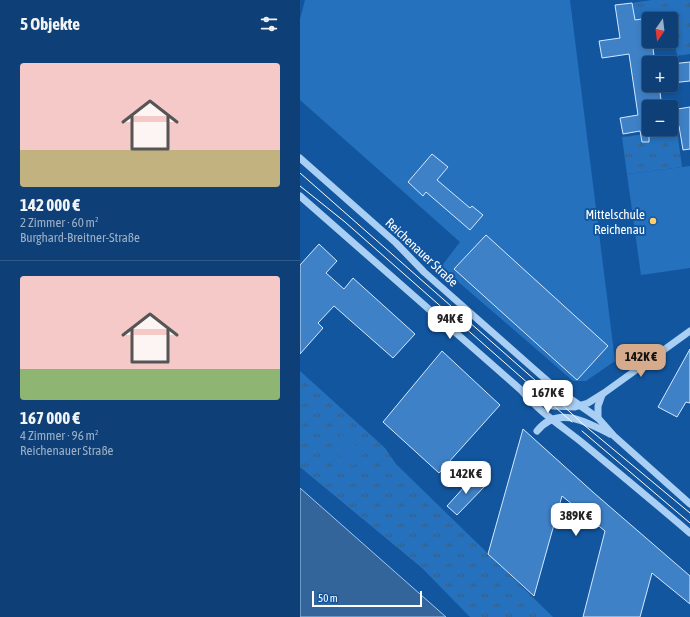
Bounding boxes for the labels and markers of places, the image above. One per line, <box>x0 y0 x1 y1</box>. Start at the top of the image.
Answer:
place label: Mittelschule Reichenau <box>585 207 645 237</box>
marker: Mittelschule Reichenau <box>648 216 658 226</box>
pin: 94K € <box>422 306 478 340</box>
pin: 142K € <box>608 344 674 378</box>
pin: 167K € <box>515 380 581 414</box>
pin: 142K € <box>433 461 499 495</box>
pin: 389K € <box>543 503 609 537</box>

